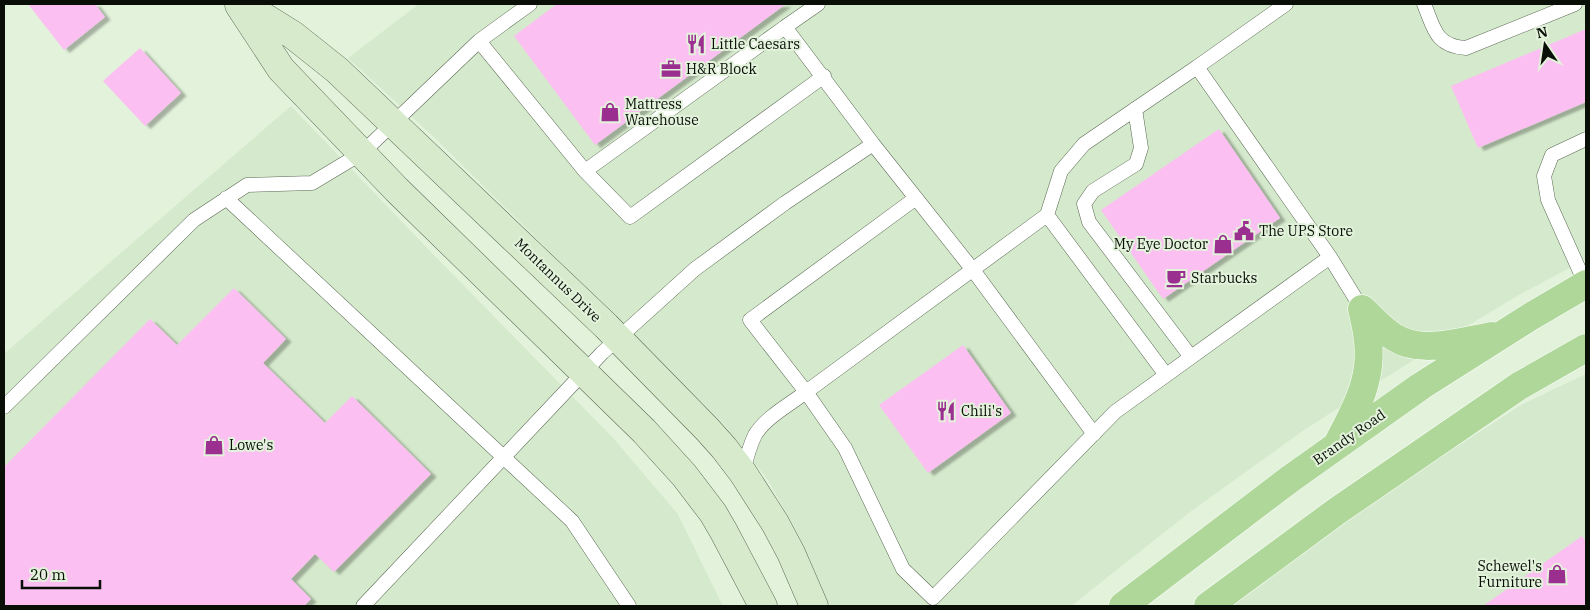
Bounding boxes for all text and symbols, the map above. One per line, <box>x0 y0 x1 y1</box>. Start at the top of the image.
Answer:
north arrow <box>1520 20 1570 70</box>
text: N <box>1535 22 1549 42</box>
restaurant icon: Little Caesars <box>685 33 707 55</box>
place label: Little Caesars <box>711 35 800 53</box>
office icon: H&R Block <box>660 58 682 80</box>
place label: H&R Block <box>686 60 757 78</box>
place label: Mattress Warehouse <box>625 95 699 129</box>
shop icon: Mattress Warehouse <box>599 101 621 123</box>
public building icon: The UPS Store <box>1233 220 1255 242</box>
place label: The UPS Store <box>1259 222 1353 240</box>
shop icon: My Eye Doctor <box>1212 233 1234 255</box>
street label: Montannus Drive <box>511 234 605 326</box>
place label: My Eye Doctor <box>1114 235 1209 253</box>
cafe icon: Starbucks <box>1165 267 1187 289</box>
place label: Starbucks <box>1191 269 1257 287</box>
restaurant icon: Chili's <box>935 400 957 422</box>
place label: Chili's <box>961 402 1002 420</box>
street label: Brandy Road <box>1309 405 1389 469</box>
shop icon: Lowe's <box>203 434 225 456</box>
place label: Lowe's <box>229 436 273 454</box>
place label: Schewel's Furniture <box>1478 557 1542 591</box>
scale bar <box>22 558 100 590</box>
shop icon: Schewel's Furniture <box>1546 563 1568 585</box>
text: 20 m <box>30 565 66 584</box>

